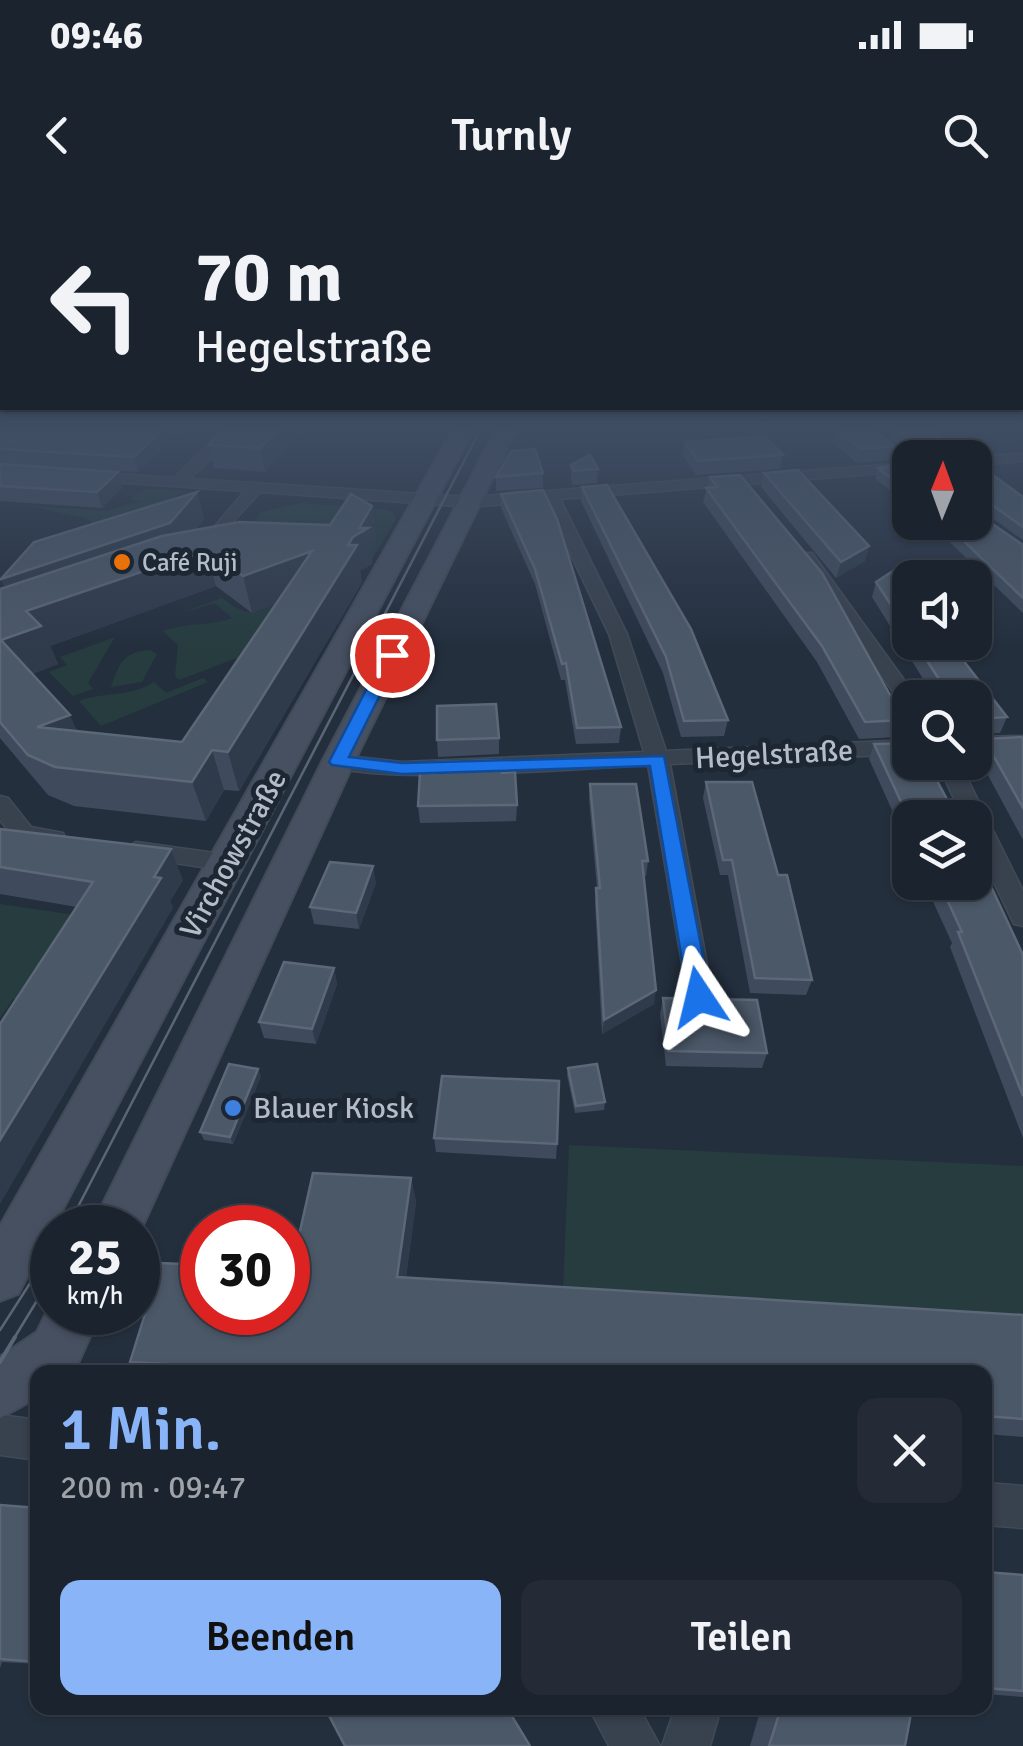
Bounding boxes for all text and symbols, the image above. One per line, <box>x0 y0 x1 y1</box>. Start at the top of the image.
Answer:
text: 09:46 <box>50 12 143 59</box>
icon: back <box>30 108 85 163</box>
text: Turnly <box>451 108 572 163</box>
icon: search <box>938 108 993 163</box>
text: 70 m <box>195 234 343 320</box>
icon: left <box>30 240 160 370</box>
text: Hegelstraße <box>195 320 433 375</box>
north arrow <box>892 440 992 540</box>
map controls <box>892 440 992 900</box>
place label: Café Ruji <box>142 547 238 578</box>
marker: Café Ruji <box>111 551 133 573</box>
button: sound <box>892 560 992 660</box>
pin <box>350 613 435 698</box>
icon: arrive <box>365 628 420 683</box>
button: search <box>892 680 992 780</box>
street label: Hegelstraße <box>694 732 854 777</box>
street label: Virchowstraße <box>172 764 295 945</box>
button: layers <box>892 800 992 900</box>
position arrow <box>647 945 751 1049</box>
place label: Blauer Kiosk <box>253 1090 414 1127</box>
marker: Blauer Kiosk <box>222 1097 244 1119</box>
speed limit sign: 30 <box>180 1205 310 1335</box>
text: 25 <box>68 1227 122 1289</box>
text: km/h <box>67 1280 123 1311</box>
text: 1 Min. <box>60 1393 221 1467</box>
button: close <box>857 1398 962 1503</box>
text: 200 m · 09:47 <box>60 1468 246 1507</box>
button: Beenden <box>60 1580 501 1695</box>
button: Teilen <box>521 1580 962 1695</box>

